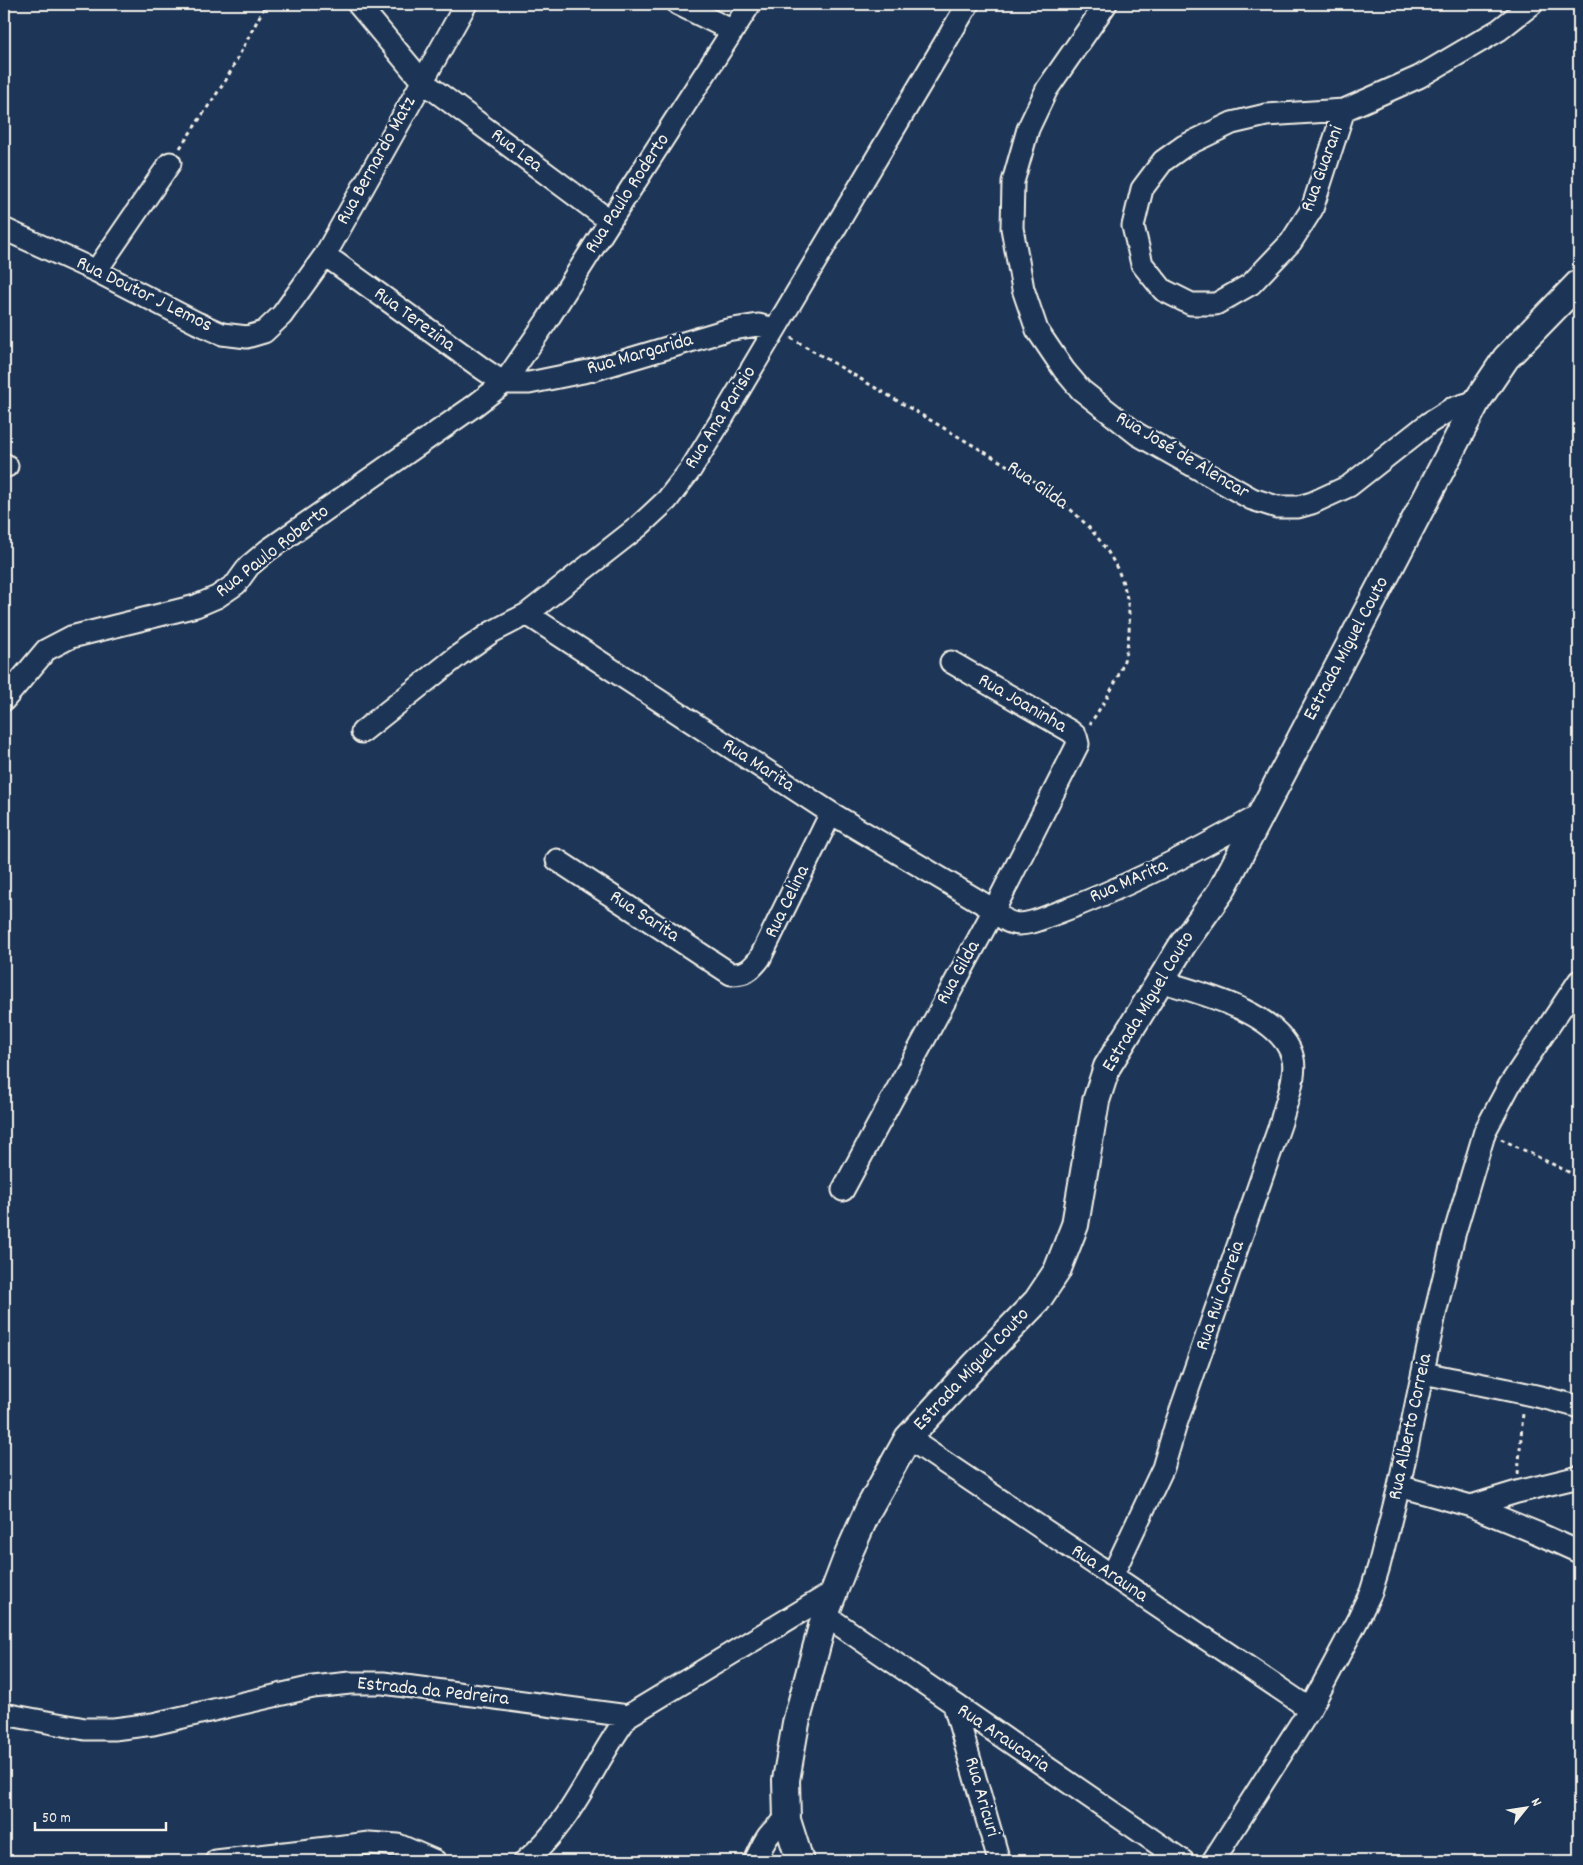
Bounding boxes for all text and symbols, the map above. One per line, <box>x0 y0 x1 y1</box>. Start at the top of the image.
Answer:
street label: Rua Bernardo Matz <box>330 91 424 230</box>
street label: Rua Lea <box>484 122 548 180</box>
street label: Rua Guarani <box>1294 122 1352 216</box>
street label: Rua Paulo Roderto <box>579 128 677 260</box>
street label: Rua Doutor J Lemos <box>71 250 217 340</box>
street label: Rua Terezina <box>367 281 461 360</box>
street label: Rua Margarida <box>584 326 697 383</box>
street label: Rua Ana Parisio <box>678 361 764 475</box>
street label: Rua José de Alencar <box>1110 405 1255 507</box>
street label: Rua Gilda <box>1000 455 1074 518</box>
street label: Rua Paulo Roberto <box>210 499 336 605</box>
street label: Estrada Miguel Couto <box>1297 572 1397 726</box>
street label: Rua Joaninha <box>972 667 1072 741</box>
street label: Rua Marita <box>716 732 800 800</box>
street label: Rua MArita <box>1085 852 1173 912</box>
street label: Rua Celina <box>758 860 818 943</box>
street label: Rua Sarita <box>604 884 685 950</box>
street label: Estrada Miguel Couto <box>1096 926 1202 1078</box>
street label: Rua Gilda <box>930 935 988 1010</box>
street label: Rua Rui Correia <box>1189 1237 1253 1355</box>
street label: Estrada Miguel Couto <box>907 1302 1037 1438</box>
street label: Rua Alberto Correia <box>1382 1351 1440 1503</box>
street label: Rua Arauna <box>1065 1538 1154 1610</box>
street label: Estrada da Pedreira <box>356 1670 511 1714</box>
street label: Rua Araucaria <box>951 1698 1056 1781</box>
street label: Rua Aricuri <box>956 1754 1006 1841</box>
north arrow <box>1500 1782 1550 1832</box>
text: N <box>1525 1795 1546 1811</box>
scale bar <box>35 1800 166 1832</box>
text: 50 m <box>42 1808 71 1830</box>

